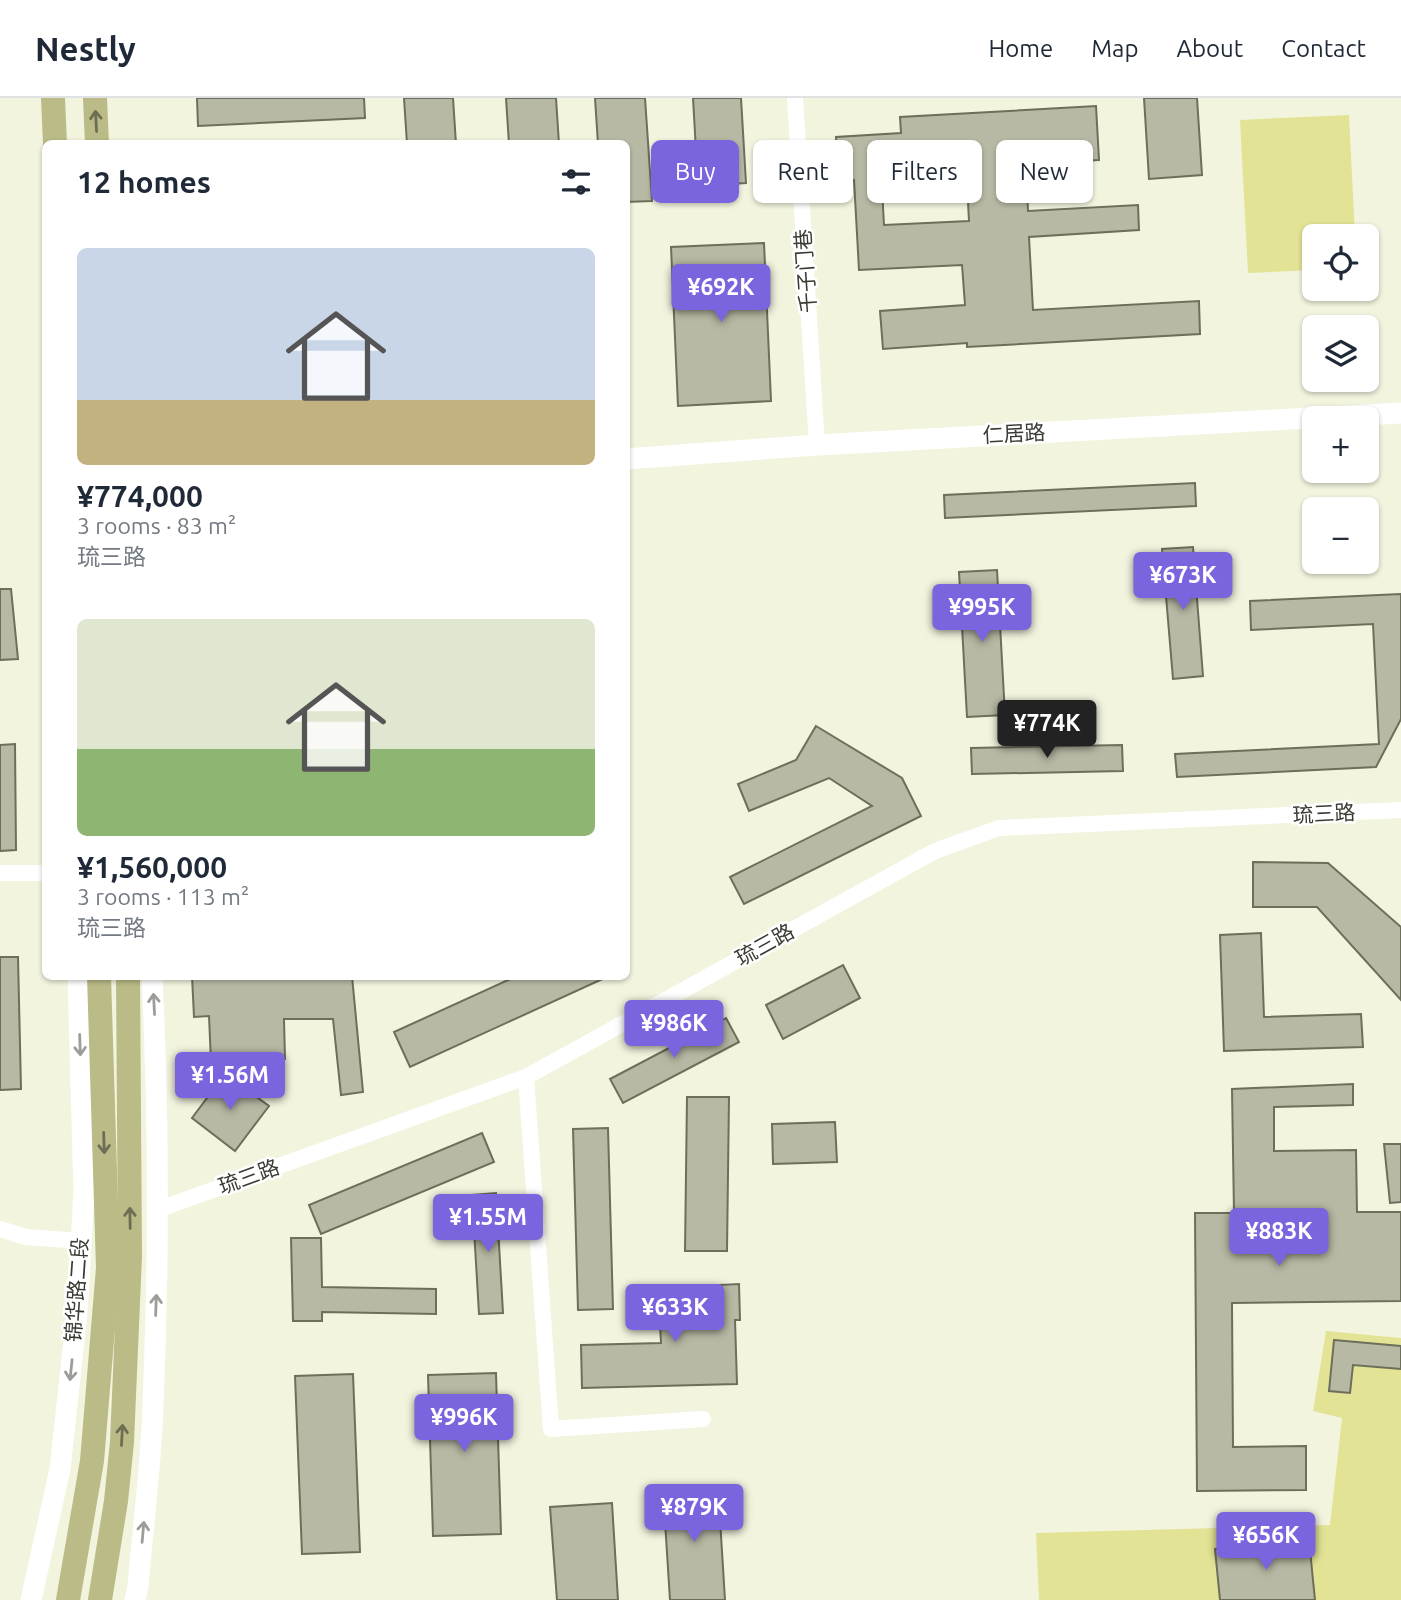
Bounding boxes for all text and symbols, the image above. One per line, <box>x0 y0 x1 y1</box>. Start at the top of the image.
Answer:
text: Nestly <box>35 30 136 67</box>
text: Home <box>988 35 1053 62</box>
text: Map <box>1091 35 1138 62</box>
text: About <box>1176 35 1243 62</box>
text: Contact <box>1281 35 1366 62</box>
one-way arrow <box>89 110 102 133</box>
chip: Buy <box>651 140 739 203</box>
chip: Rent <box>753 140 853 203</box>
chip: Filters <box>867 140 982 203</box>
chip: New <box>996 140 1093 203</box>
icon: filters <box>557 163 595 201</box>
text: 12 homes <box>77 165 211 199</box>
map controls <box>1302 224 1379 574</box>
button: locate <box>1302 224 1379 301</box>
street label: 千子门巷 <box>790 228 820 314</box>
pin: ¥692K <box>672 264 770 324</box>
text: ¥692K <box>687 274 755 299</box>
icon: home <box>273 293 399 419</box>
button: layers <box>1302 315 1379 392</box>
button: + <box>1302 406 1379 483</box>
street label: 仁居路 <box>982 419 1046 447</box>
text: ¥774,000 <box>77 479 203 513</box>
button: − <box>1302 497 1379 574</box>
text: 3 rooms · 83 m² <box>77 513 236 538</box>
text: 琉三路 <box>77 544 146 569</box>
pin: ¥673K <box>1134 552 1232 612</box>
text: ¥673K <box>1149 562 1217 587</box>
pin: ¥995K <box>933 584 1031 644</box>
text: ¥995K <box>948 594 1016 619</box>
icon: home <box>273 664 399 790</box>
pin: ¥774K <box>998 700 1096 760</box>
text: ¥774K <box>1013 710 1081 735</box>
street label: 琉三路 <box>1292 799 1356 827</box>
text: ¥1,560,000 <box>77 850 227 884</box>
text: 3 rooms · 113 m² <box>77 884 249 909</box>
text: 琉三路 <box>77 915 146 940</box>
street label: 琉三路 <box>731 918 798 970</box>
one-way arrow <box>147 993 160 1016</box>
pin: ¥986K <box>625 1000 723 1060</box>
text: ¥986K <box>640 1010 708 1035</box>
one-way arrow <box>73 1033 87 1056</box>
pin: ¥1.56M <box>173 1052 287 1112</box>
text: ¥1.56M <box>191 1062 269 1087</box>
one-way arrow <box>98 1131 111 1154</box>
street label: 琉三路 <box>215 1154 282 1198</box>
pin: ¥1.55M <box>431 1194 545 1254</box>
text: ¥1.55M <box>449 1204 527 1229</box>
one-way arrow <box>123 1207 137 1230</box>
pin: ¥883K <box>1230 1208 1328 1268</box>
text: ¥883K <box>1245 1218 1313 1243</box>
street label: 锦华路二段 <box>60 1237 92 1343</box>
pin: ¥633K <box>626 1284 724 1344</box>
one-way arrow <box>150 1294 163 1317</box>
text: ¥633K <box>641 1294 709 1319</box>
one-way arrow <box>64 1358 77 1380</box>
pin: ¥996K <box>415 1394 513 1454</box>
text: ¥996K <box>430 1404 498 1429</box>
one-way arrow <box>116 1425 129 1447</box>
pin: ¥879K <box>645 1484 743 1544</box>
text: ¥879K <box>660 1494 728 1519</box>
pin: ¥656K <box>1217 1512 1315 1572</box>
one-way arrow <box>137 1522 150 1544</box>
text: ¥656K <box>1232 1522 1300 1547</box>

